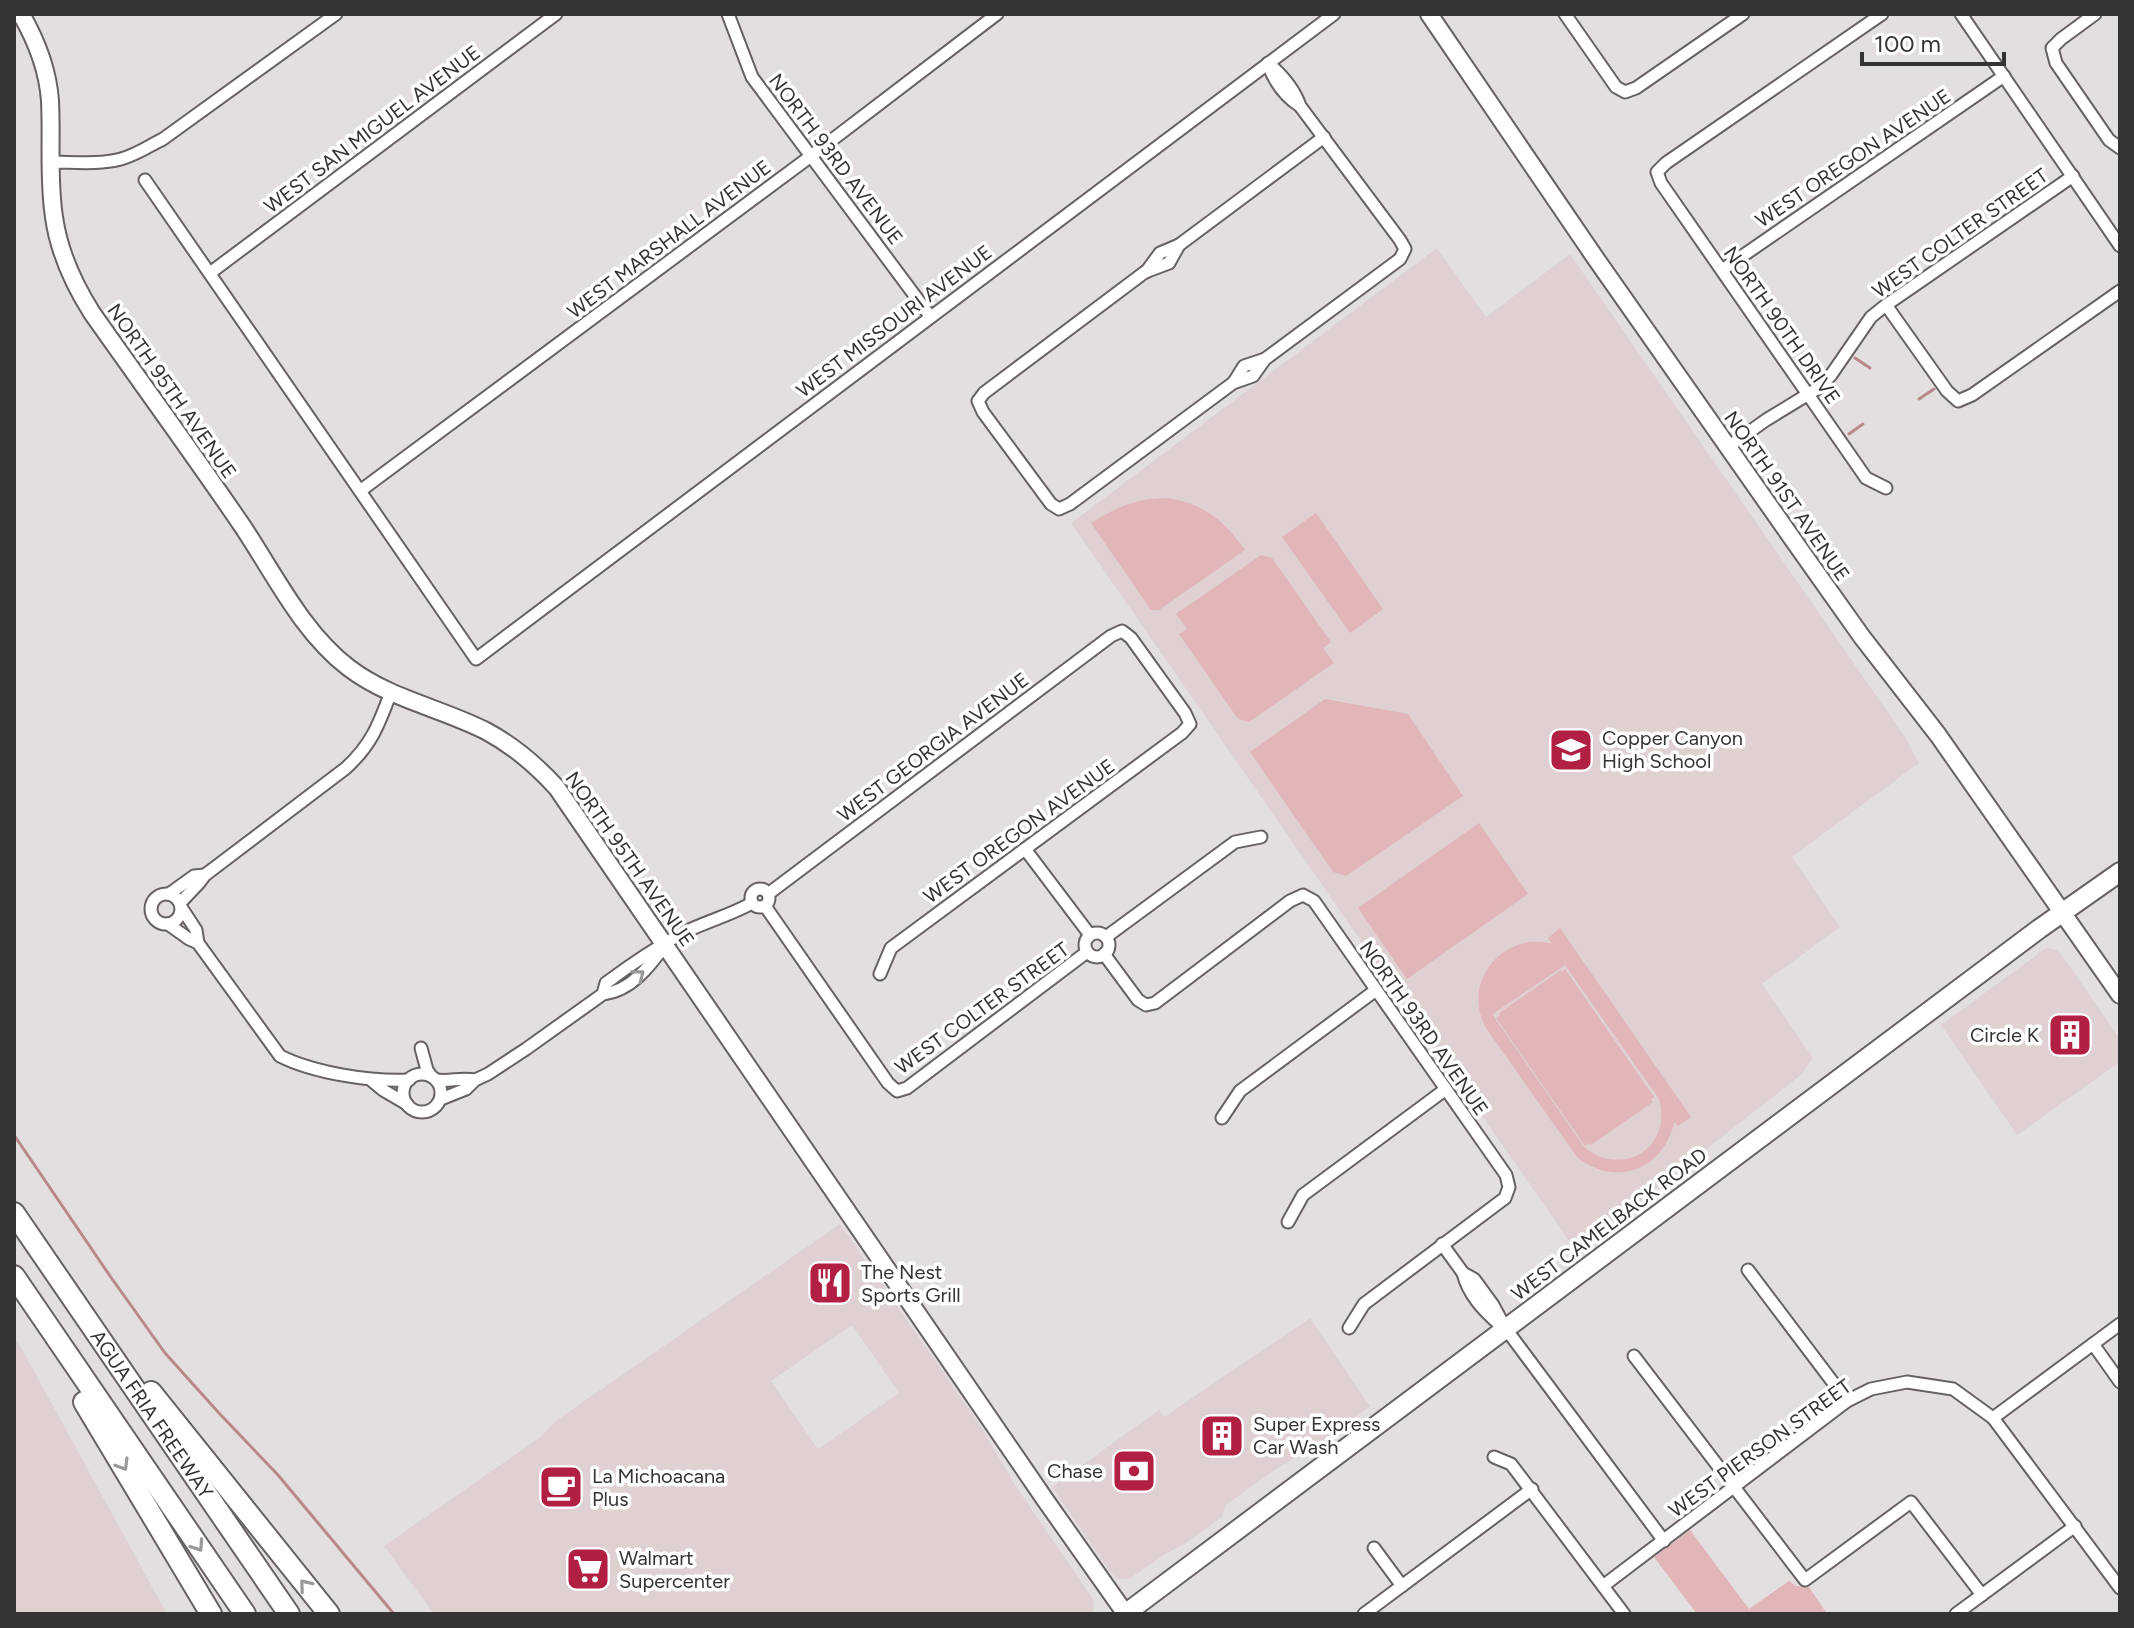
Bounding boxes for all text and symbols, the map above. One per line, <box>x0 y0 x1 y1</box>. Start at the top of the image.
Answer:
scale bar <box>1862 16 2004 66</box>
text: 100 m <box>1874 29 1941 58</box>
street label: WEST SAN MIGUEL AVENUE <box>259 40 485 218</box>
street label: NORTH 93RD AVENUE <box>764 69 908 249</box>
street label: WEST OREGON AVENUE <box>1751 84 1955 232</box>
street label: WEST MARSHALL AVENUE <box>562 155 776 323</box>
street label: WEST COLTER STREET <box>1867 163 2053 303</box>
street label: WEST MISSOURI AVENUE <box>792 240 996 402</box>
street label: NORTH 90TH DRIVE <box>1719 242 1845 408</box>
street label: NORTH 95TH AVENUE <box>102 299 242 483</box>
street label: NORTH 91ST AVENUE <box>1719 406 1855 586</box>
street label: WEST GEORGIA AVENUE <box>833 667 1033 827</box>
school or university icon: Copper Canyon High School <box>1547 726 1595 774</box>
place label: Copper Canyon High School <box>1602 726 1743 773</box>
street label: WEST OREGON AVENUE <box>919 754 1119 908</box>
street label: NORTH 95TH AVENUE <box>560 767 700 951</box>
street label: NORTH 93RD AVENUE <box>1355 936 1493 1120</box>
street label: WEST COLTER STREET <box>890 937 1074 1079</box>
one-way arrow <box>630 971 645 985</box>
building icon: Circle K <box>2046 1011 2094 1059</box>
place label: Circle K <box>1970 1023 2040 1047</box>
street label: WEST CAMELBACK ROAD <box>1506 1143 1712 1305</box>
restaurant icon: The Nest Sports Grill <box>806 1259 854 1307</box>
place label: The Nest Sports Grill <box>861 1260 961 1307</box>
street label: AGUA FRIA FREEWAY <box>86 1325 218 1503</box>
street label: WEST PIERSON STREET <box>1664 1374 1856 1522</box>
building icon: Super Express Car Wash <box>1198 1412 1246 1460</box>
place label: Super Express Car Wash <box>1253 1412 1380 1459</box>
bank icon: Chase <box>1110 1447 1158 1495</box>
one-way arrow <box>113 1456 128 1471</box>
place label: Chase <box>1047 1459 1103 1483</box>
cafe icon: La Michoacana Plus <box>537 1463 585 1511</box>
place label: La Michoacana Plus <box>592 1464 725 1511</box>
one-way arrow <box>189 1537 204 1551</box>
supermarket icon: Walmart Supercenter <box>564 1545 612 1593</box>
place label: Walmart Supercenter <box>619 1546 730 1593</box>
one-way arrow <box>300 1580 315 1594</box>

